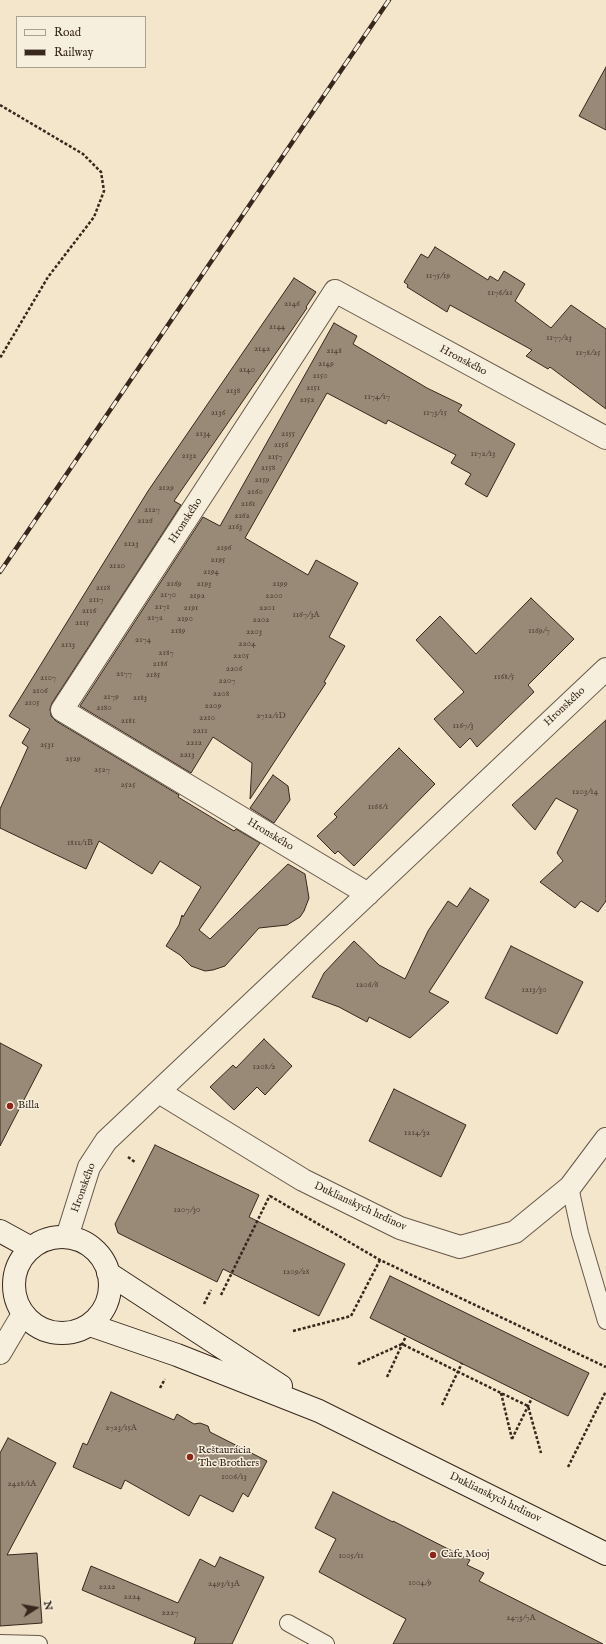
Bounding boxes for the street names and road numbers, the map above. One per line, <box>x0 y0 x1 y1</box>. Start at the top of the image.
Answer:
street label: Hronského <box>437 343 489 379</box>
street label: Hronského <box>166 496 206 546</box>
street label: Hronského <box>542 685 588 729</box>
street label: Hronského <box>244 816 296 854</box>
street label: Hronského <box>69 1161 99 1215</box>
street label: Duklianskych hrdinov <box>312 1180 408 1234</box>
street label: Duklianskych hrdinov <box>447 1470 543 1526</box>

